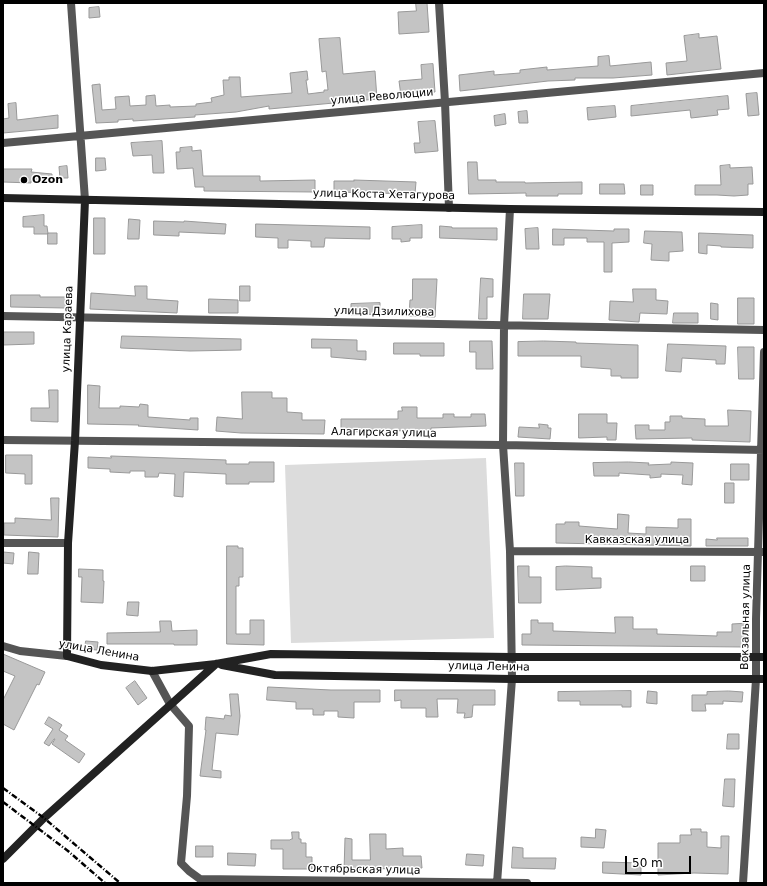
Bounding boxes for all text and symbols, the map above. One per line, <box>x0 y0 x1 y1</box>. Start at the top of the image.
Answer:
street label: улица Революции <box>330 86 434 108</box>
place label: Ozon <box>32 173 63 187</box>
marker: Ozon <box>19 175 29 185</box>
street label: улица Коста Хетагурова <box>313 187 455 203</box>
street label: улица Караева <box>60 285 76 373</box>
street label: улица Дзилихова <box>334 305 434 319</box>
street label: Алагирская улица <box>331 425 437 441</box>
street label: Кавказская улица <box>585 533 689 547</box>
street label: Вокзальная улица <box>738 564 754 670</box>
street label: улица Ленина <box>58 637 140 665</box>
street label: улица Ленина <box>448 660 530 674</box>
scale bar <box>627 848 693 874</box>
text: 50 m <box>632 856 663 870</box>
street label: Октябрьская улица <box>307 862 421 878</box>

